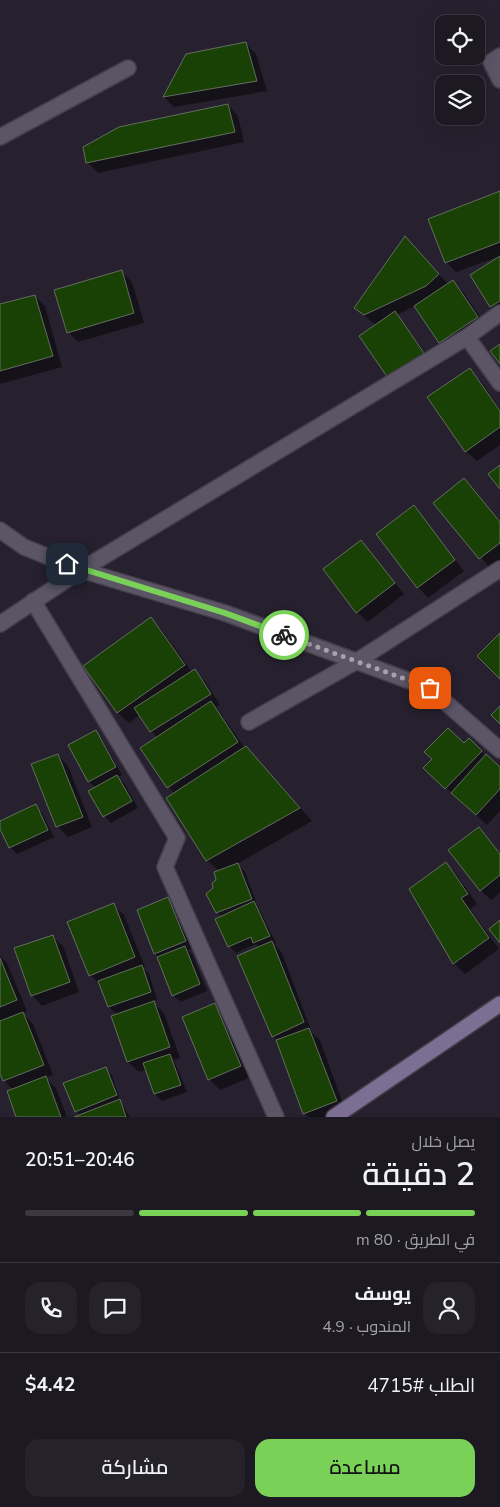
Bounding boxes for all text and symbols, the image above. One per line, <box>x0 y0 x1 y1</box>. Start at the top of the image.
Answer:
map controls <box>435 15 485 125</box>
button: locate <box>435 15 485 65</box>
button: layers <box>435 75 485 125</box>
pin <box>46 543 88 585</box>
icon: home <box>53 550 81 578</box>
courier <box>259 610 309 660</box>
icon: bike <box>270 621 298 649</box>
pin <box>409 667 451 709</box>
icon: bag <box>416 674 444 702</box>
text: يصل خلال <box>412 1131 475 1153</box>
text: 20:46–20:51 <box>25 1147 135 1173</box>
text: 2 دقيقة <box>362 1153 475 1196</box>
text: في الطريق · 80 m <box>356 1229 475 1251</box>
text: يوسف <box>355 1281 411 1307</box>
button: phone <box>25 1282 77 1334</box>
button: chat <box>89 1282 141 1334</box>
button: person <box>423 1282 475 1334</box>
text: المندوب · 4.9 <box>322 1316 411 1338</box>
text: $4.42 <box>25 1372 75 1398</box>
text: الطلب #4715 <box>367 1373 475 1399</box>
button: مشاركة <box>25 1439 245 1497</box>
button: مساعدة <box>255 1439 475 1497</box>

